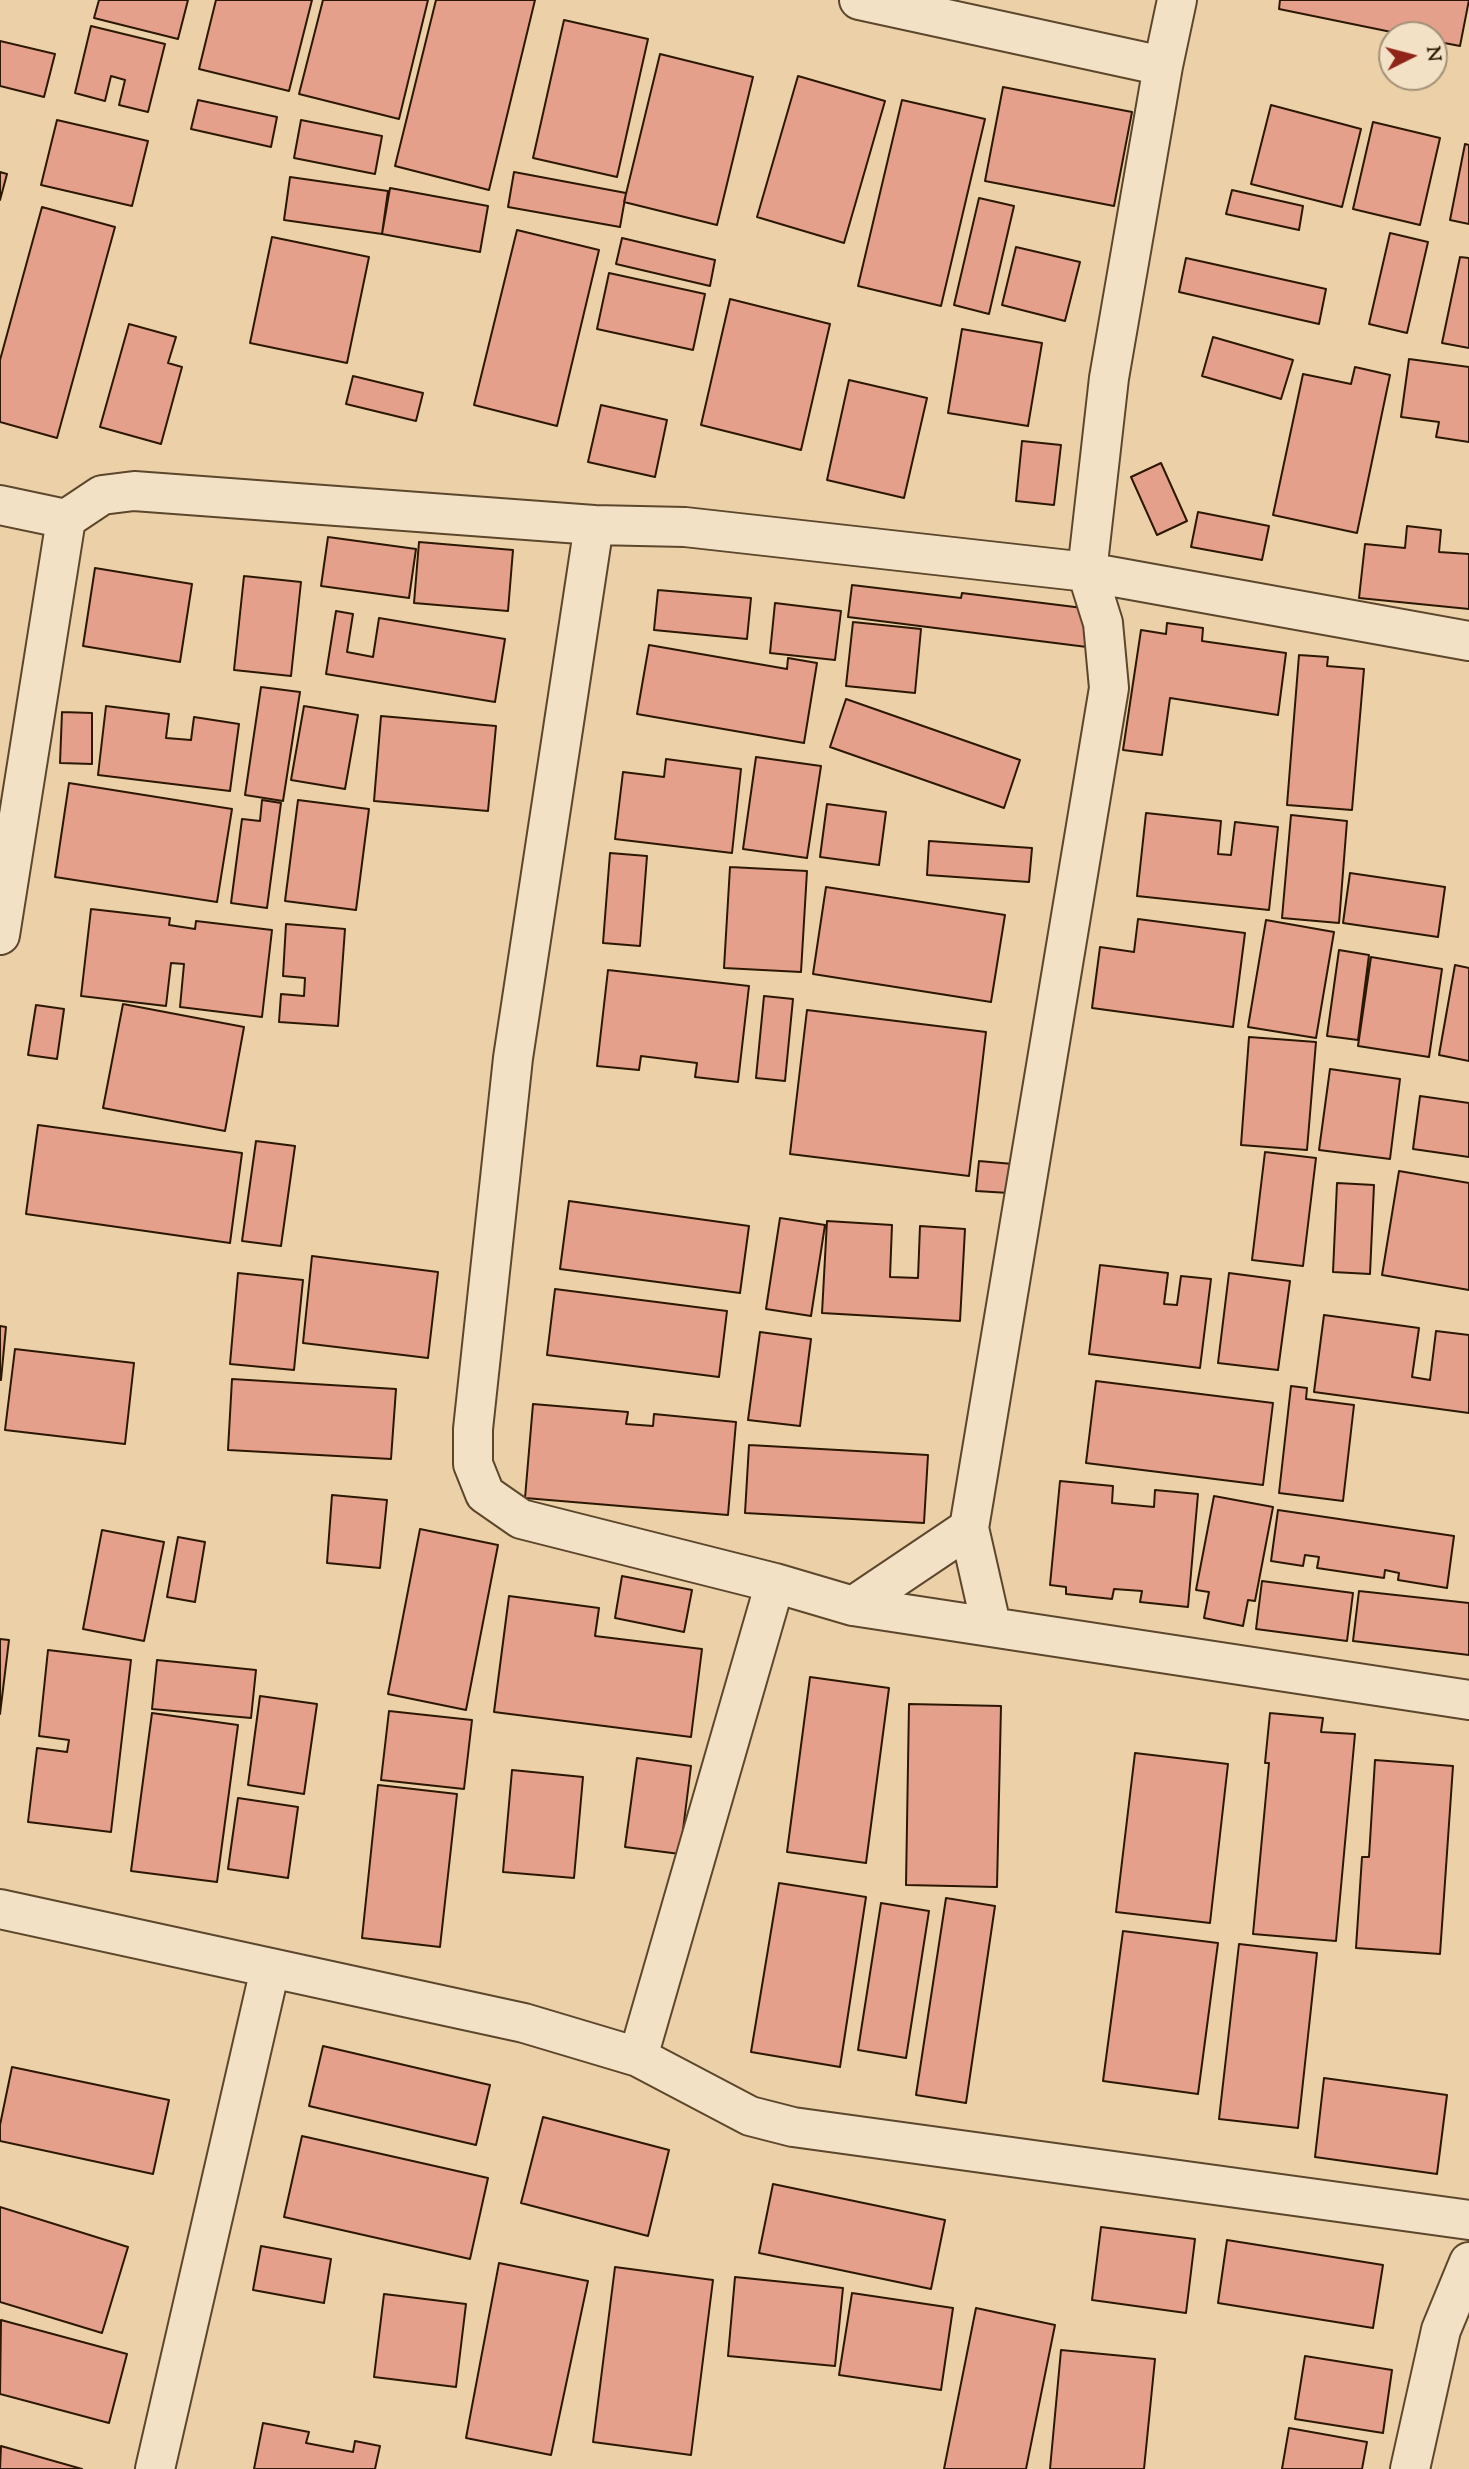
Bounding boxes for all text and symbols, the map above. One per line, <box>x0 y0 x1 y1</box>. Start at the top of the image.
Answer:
north arrow <box>1378 21 1448 91</box>
text: N <box>1418 45 1447 63</box>

